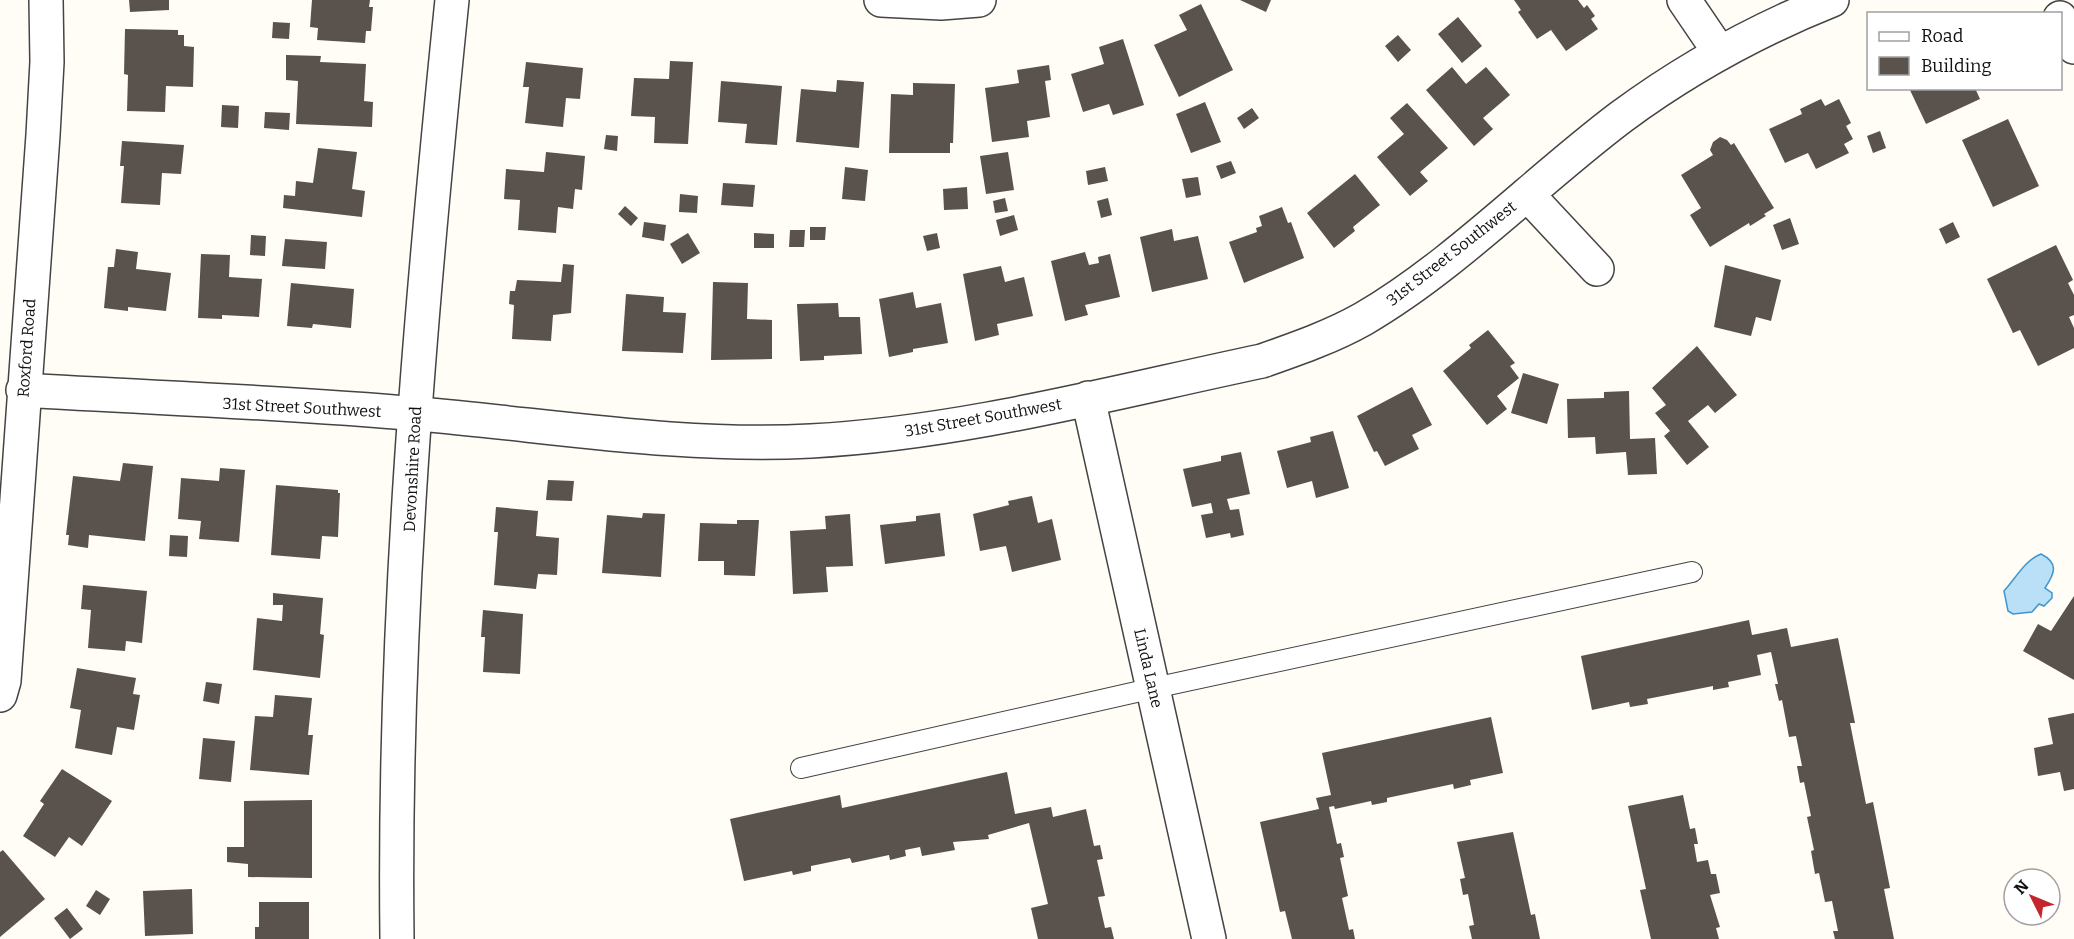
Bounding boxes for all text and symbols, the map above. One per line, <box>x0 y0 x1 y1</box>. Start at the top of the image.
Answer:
legend <box>1867 12 2062 90</box>
text: Road <box>1921 25 1964 47</box>
text: Building <box>1921 55 1992 77</box>
street label: 31st Street Southwest <box>1383 197 1520 310</box>
street label: Roxford Road <box>14 297 39 398</box>
street label: 31st Street Southwest <box>222 394 382 421</box>
street label: 31st Street Southwest <box>903 394 1063 441</box>
street label: Devonshire Road <box>400 405 425 532</box>
street label: Linda Lane <box>1130 627 1167 710</box>
north arrow <box>2002 867 2062 927</box>
text: N <box>2010 876 2033 898</box>

